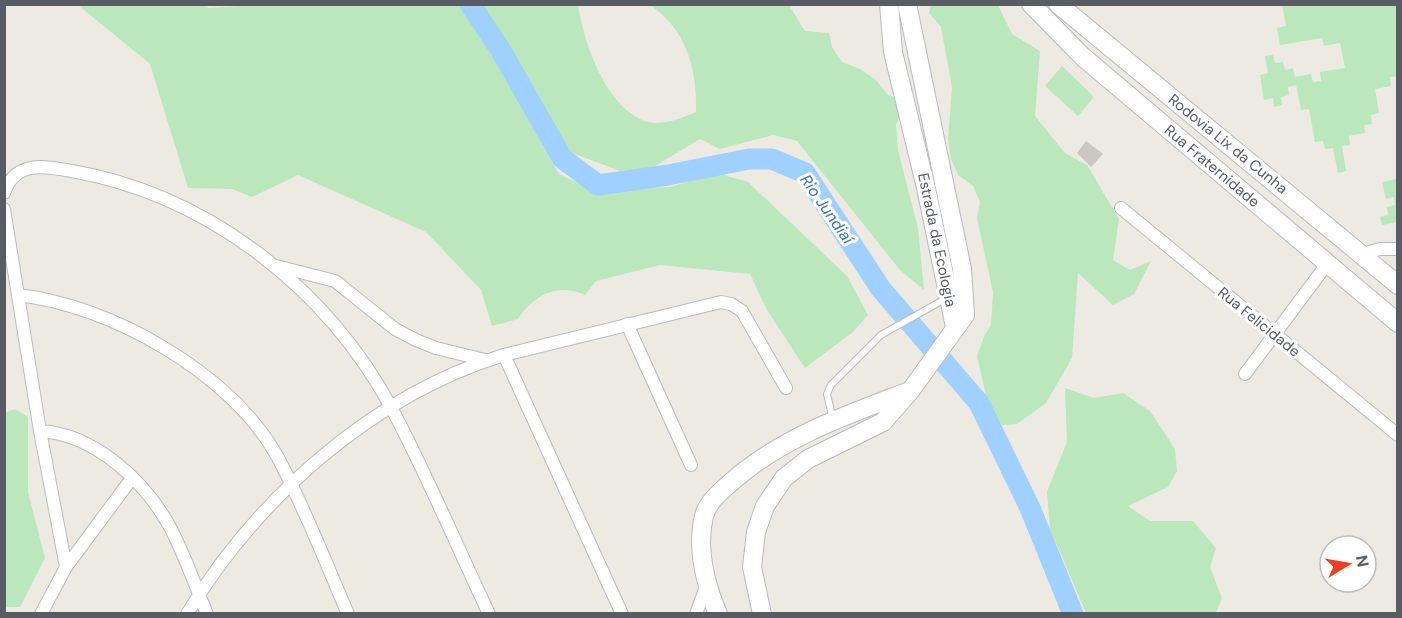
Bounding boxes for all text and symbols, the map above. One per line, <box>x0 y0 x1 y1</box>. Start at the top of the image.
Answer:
street label: Rodovia Lix da Cunha <box>1164 90 1292 198</box>
street label: Rua Fraternidade <box>1160 120 1264 212</box>
water label: Rio Jundiaí <box>795 170 859 249</box>
street label: Estrada da Ecologia <box>913 171 961 309</box>
street label: Rua Felicidade <box>1214 283 1304 361</box>
north arrow <box>1318 534 1378 594</box>
text: N <box>1351 554 1374 569</box>

